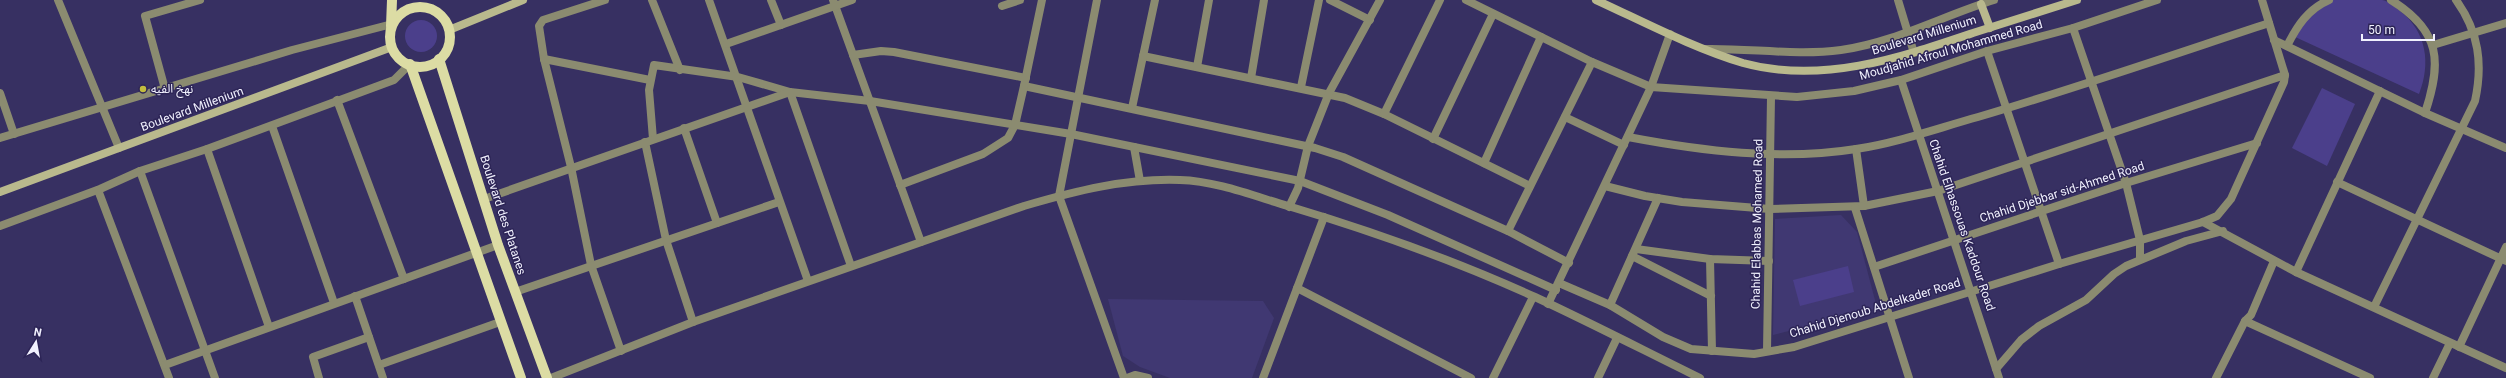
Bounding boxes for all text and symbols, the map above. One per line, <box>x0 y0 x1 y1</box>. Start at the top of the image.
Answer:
street label: Boulevard Millenium <box>1870 12 1978 58</box>
scale bar <box>2362 16 2434 42</box>
street label: Moudjahid Afroul Mohammed Road <box>1858 17 2044 83</box>
text: 50 m <box>2368 23 2395 37</box>
place label: نهخ الفيه <box>151 82 193 98</box>
marker: نهخ الفيه <box>138 84 148 94</box>
street label: Boulevard Millenium <box>139 84 245 134</box>
street label: Chahid Elhassouas Kaddour Road <box>1926 137 1998 313</box>
street label: Chahid Elabbas Mohamed Road <box>1749 139 1765 309</box>
street label: Boulevard des Platanes <box>477 153 529 277</box>
street label: Chahid Djebbar sid-Ahmed Road <box>1978 159 2146 225</box>
street label: Chahid Djenoub Abdelkader Road <box>1788 275 1962 341</box>
north arrow <box>16 322 56 362</box>
text: N <box>33 326 43 340</box>

